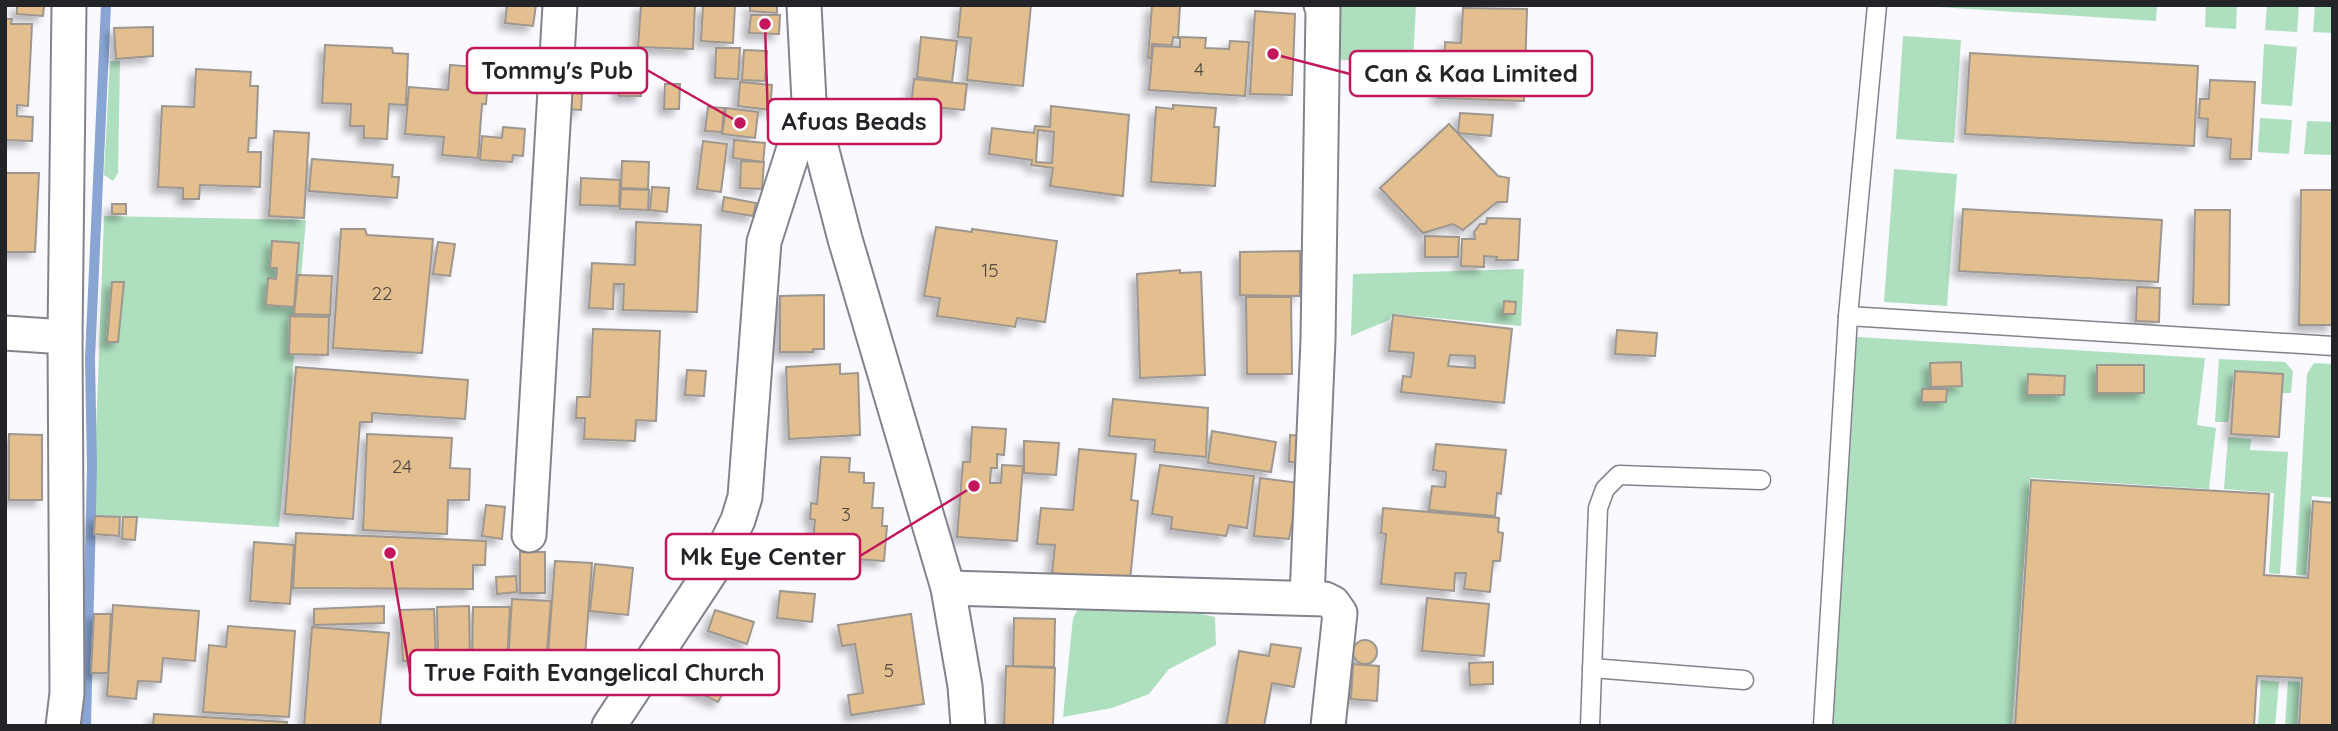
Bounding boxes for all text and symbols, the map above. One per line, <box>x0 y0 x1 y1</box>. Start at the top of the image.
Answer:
callout: Tommy's Pub <box>467 48 647 93</box>
callout: Can & Kaa Limited <box>1350 51 1592 96</box>
text: Tommy's Pub <box>481 55 633 85</box>
house number: 4 <box>1194 57 1204 81</box>
text: Can & Kaa Limited <box>1364 58 1578 88</box>
callout: Afuas Beads <box>768 99 941 144</box>
text: Afuas Beads <box>782 106 926 136</box>
house number: 15 <box>981 258 999 282</box>
house number: 22 <box>371 281 393 305</box>
house number: 24 <box>392 454 412 478</box>
house number: 3 <box>841 502 851 526</box>
callout: Mk Eye Center <box>666 534 860 579</box>
text: Mk Eye Center <box>680 541 846 571</box>
callout: True Faith Evangelical Church <box>410 650 779 695</box>
text: True Faith Evangelical Church <box>423 657 765 687</box>
house number: 5 <box>884 658 894 682</box>

